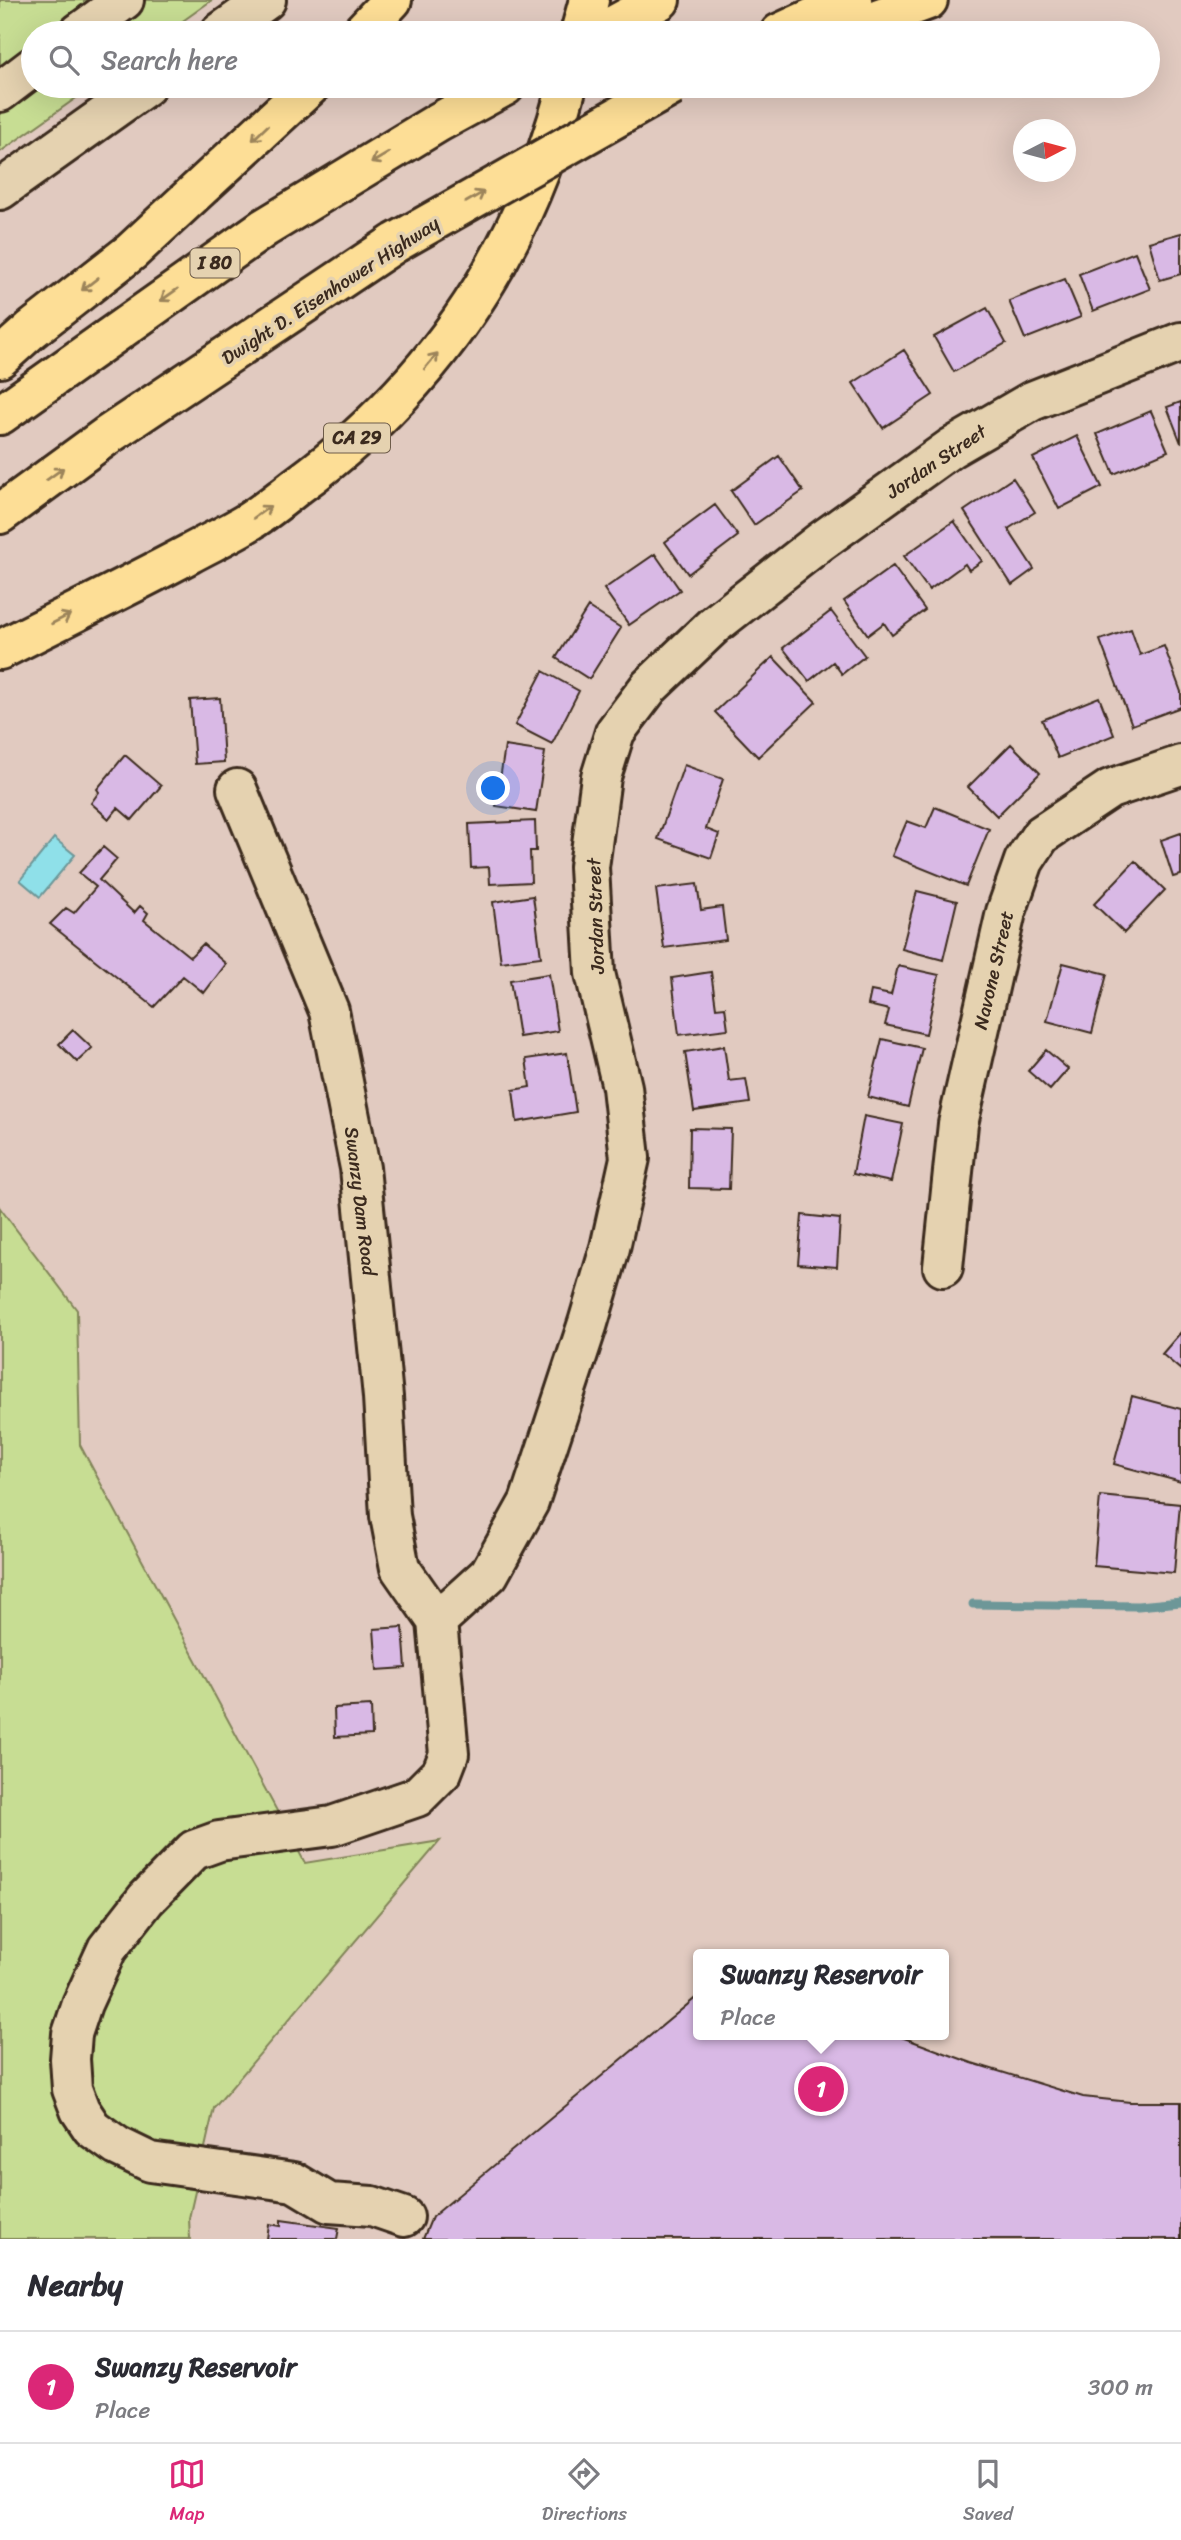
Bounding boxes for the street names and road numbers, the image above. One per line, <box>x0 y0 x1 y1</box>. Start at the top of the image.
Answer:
street label: Dwight D. Eisenhower Highway <box>214 207 446 374</box>
road number: I 80 <box>190 248 240 278</box>
street label: Jordan Street <box>878 415 995 508</box>
road number: CA 29 <box>324 424 390 452</box>
street label: Jordan Street <box>577 856 614 975</box>
street label: Navone Street <box>964 908 1023 1033</box>
street label: Swanzy Dam Road <box>335 1125 386 1279</box>

